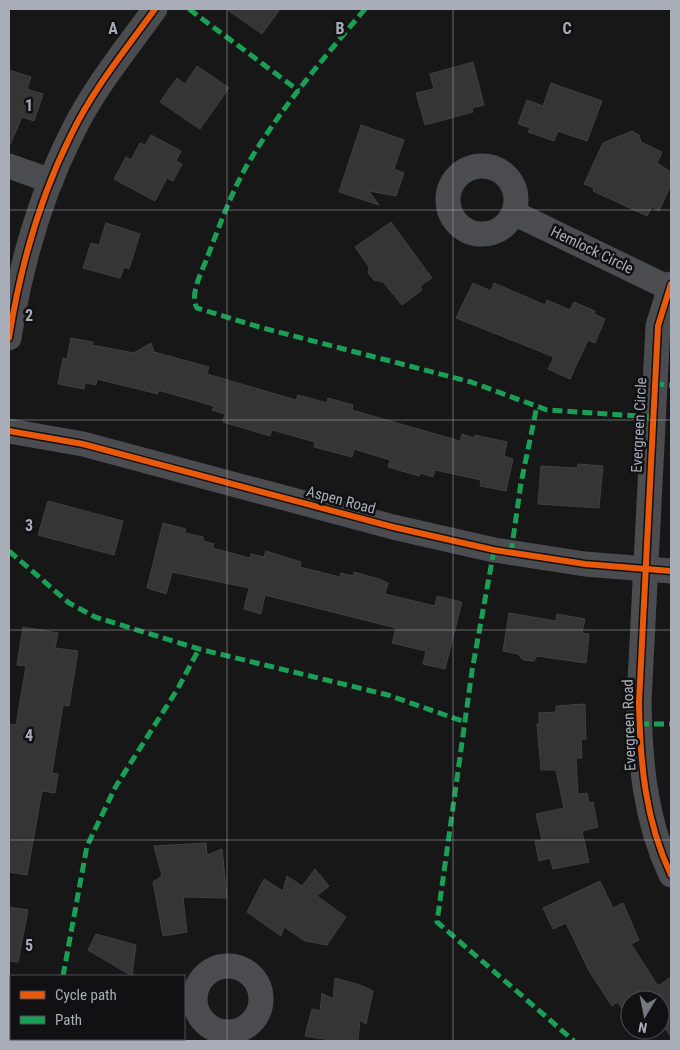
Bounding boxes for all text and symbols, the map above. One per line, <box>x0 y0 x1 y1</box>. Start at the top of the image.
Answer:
text: A <box>108 19 118 38</box>
text: B <box>336 19 345 38</box>
text: C <box>562 19 572 38</box>
text: 1 <box>25 96 33 115</box>
street label: Hemlock Circle <box>548 222 636 278</box>
text: 2 <box>25 306 33 325</box>
street label: Evergreen Circle <box>628 377 650 473</box>
street label: Aspen Road <box>305 482 377 518</box>
text: 3 <box>25 516 33 535</box>
street label: Evergreen Road <box>618 679 640 771</box>
text: 4 <box>25 726 33 745</box>
text: 5 <box>25 936 33 955</box>
legend <box>10 975 185 1040</box>
text: Cycle path <box>55 986 117 1004</box>
north arrow <box>620 990 670 1040</box>
text: Path <box>55 1011 82 1029</box>
text: N <box>637 1019 648 1036</box>

